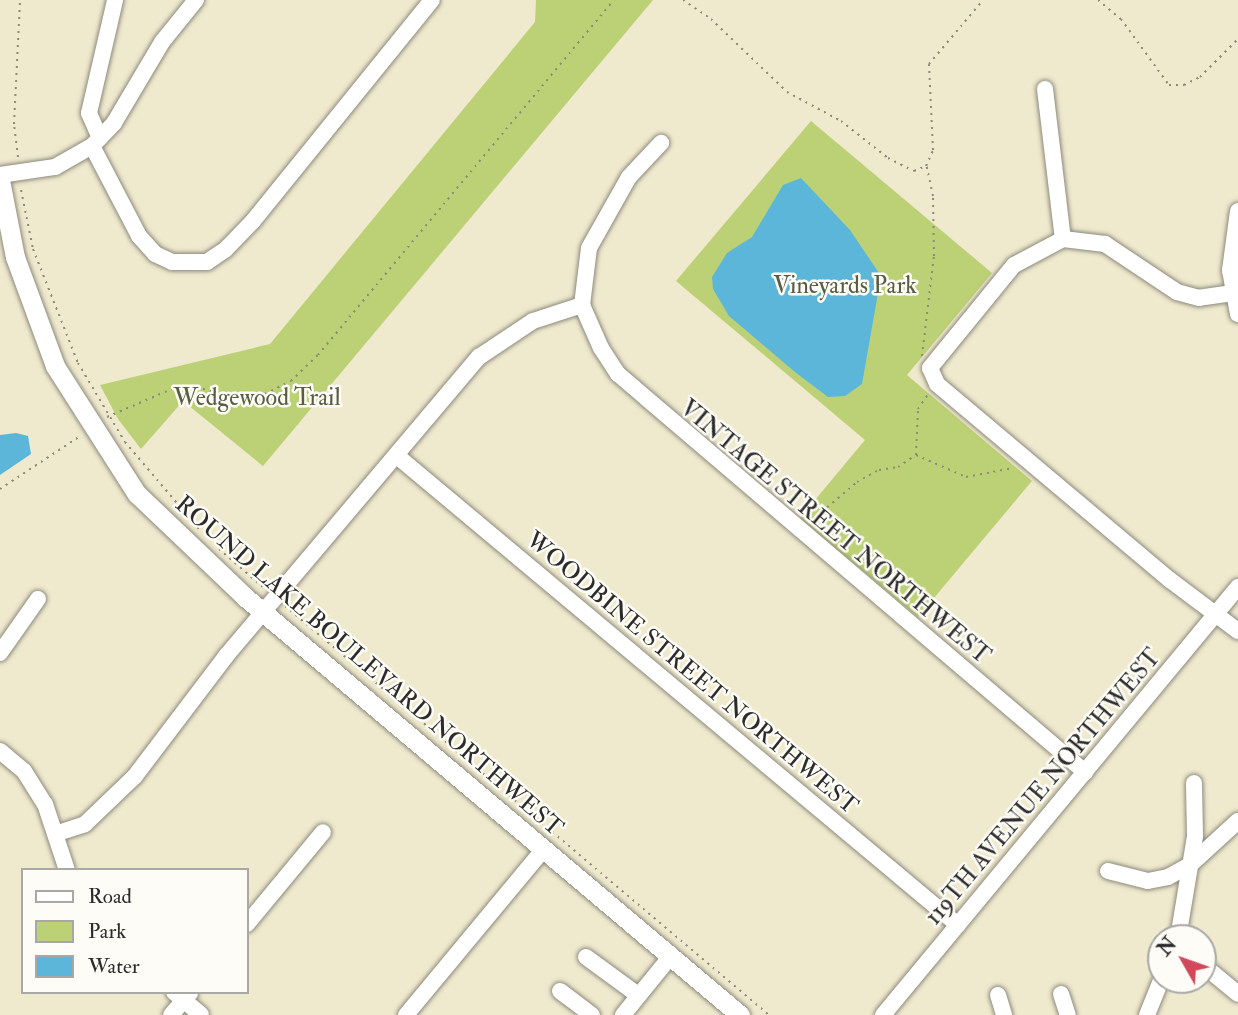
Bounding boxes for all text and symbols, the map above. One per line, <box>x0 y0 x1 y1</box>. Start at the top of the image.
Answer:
park label: Vineyards Park <box>773 272 917 300</box>
park label: Wedgewood Trail <box>173 384 341 412</box>
street label: VINTAGE STREET NORTHWEST <box>674 394 996 670</box>
street label: ROUND LAKE BOULEVARD NORTHWEST <box>169 490 569 842</box>
street label: WOODBINE STREET NORTHWEST <box>520 526 864 820</box>
street label: 119TH AVENUE NORTHWEST <box>919 643 1167 931</box>
legend <box>21 868 248 994</box>
text: Road <box>88 883 132 910</box>
text: Park <box>88 918 126 945</box>
north arrow <box>1147 924 1217 994</box>
text: N <box>1153 933 1182 961</box>
text: Water <box>88 953 140 980</box>

